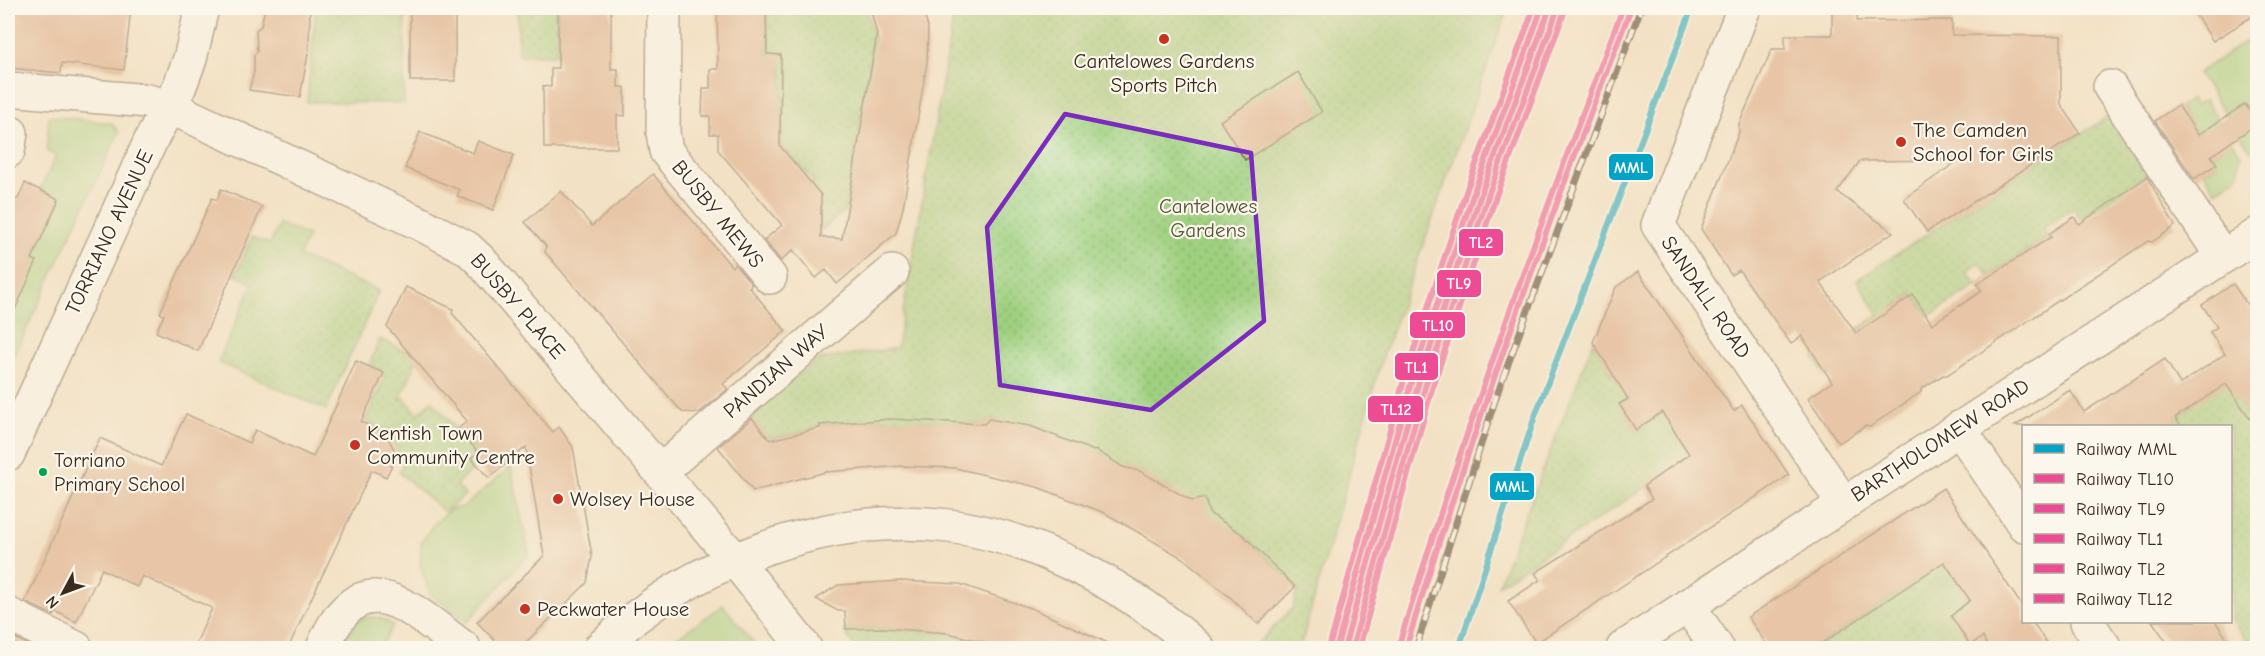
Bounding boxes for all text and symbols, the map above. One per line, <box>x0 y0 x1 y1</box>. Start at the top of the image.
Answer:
marker: Cantelowes Gardens Sports Pitch <box>1157 32 1171 46</box>
place label: Cantelowes Gardens Sports Pitch <box>1074 49 1254 97</box>
place label: The Camden School for Girls <box>1913 118 2053 166</box>
marker: The Camden School for Girls <box>1894 135 1908 149</box>
street label: TORRIANO AVENUE <box>60 146 158 318</box>
line badge: MML <box>1608 153 1654 181</box>
street label: BUSBY MEWS <box>667 155 769 273</box>
text: MML <box>1614 159 1648 177</box>
park label: Cantelowes Gardens <box>1159 194 1257 242</box>
line badge: TL2 <box>1458 228 1504 257</box>
street label: SANDALL ROAD <box>1656 231 1756 363</box>
text: TL2 <box>1469 234 1493 252</box>
street label: BUSBY PLACE <box>466 248 570 364</box>
line badge: TL9 <box>1436 269 1482 298</box>
text: TL9 <box>1447 275 1471 293</box>
line badge: TL10 <box>1409 311 1466 339</box>
text: TL10 <box>1422 317 1454 335</box>
street label: PANDIAN WAY <box>719 319 834 423</box>
line badge: TL1 <box>1394 352 1439 381</box>
text: TL1 <box>1405 359 1427 377</box>
street label: BARTHOLOMEW ROAD <box>1846 373 2034 507</box>
line badge: TL12 <box>1367 395 1424 423</box>
text: TL12 <box>1381 401 1411 419</box>
place label: Kentish Town Community Centre <box>367 421 535 469</box>
legend <box>2022 425 2232 623</box>
marker: Kentish Town Community Centre <box>348 438 362 452</box>
text: Railway MML <box>2076 439 2177 460</box>
place label: Torriano Primary School <box>54 449 185 496</box>
marker: Torriano Primary School <box>37 466 49 478</box>
text: Railway TL10 <box>2076 469 2174 490</box>
line badge: MML <box>1489 472 1535 501</box>
text: MML <box>1495 478 1529 496</box>
place label: Wolsey House <box>570 487 695 511</box>
marker: Wolsey House <box>551 492 565 506</box>
text: Railway TL9 <box>2076 499 2166 520</box>
text: Railway TL1 <box>2076 529 2163 550</box>
text: Railway TL2 <box>2076 559 2165 580</box>
north arrow <box>33 563 93 623</box>
text: Railway TL12 <box>2076 589 2173 610</box>
text: N <box>42 592 63 612</box>
place label: Peckwater House <box>537 597 689 621</box>
marker: Peckwater House <box>518 602 532 616</box>

